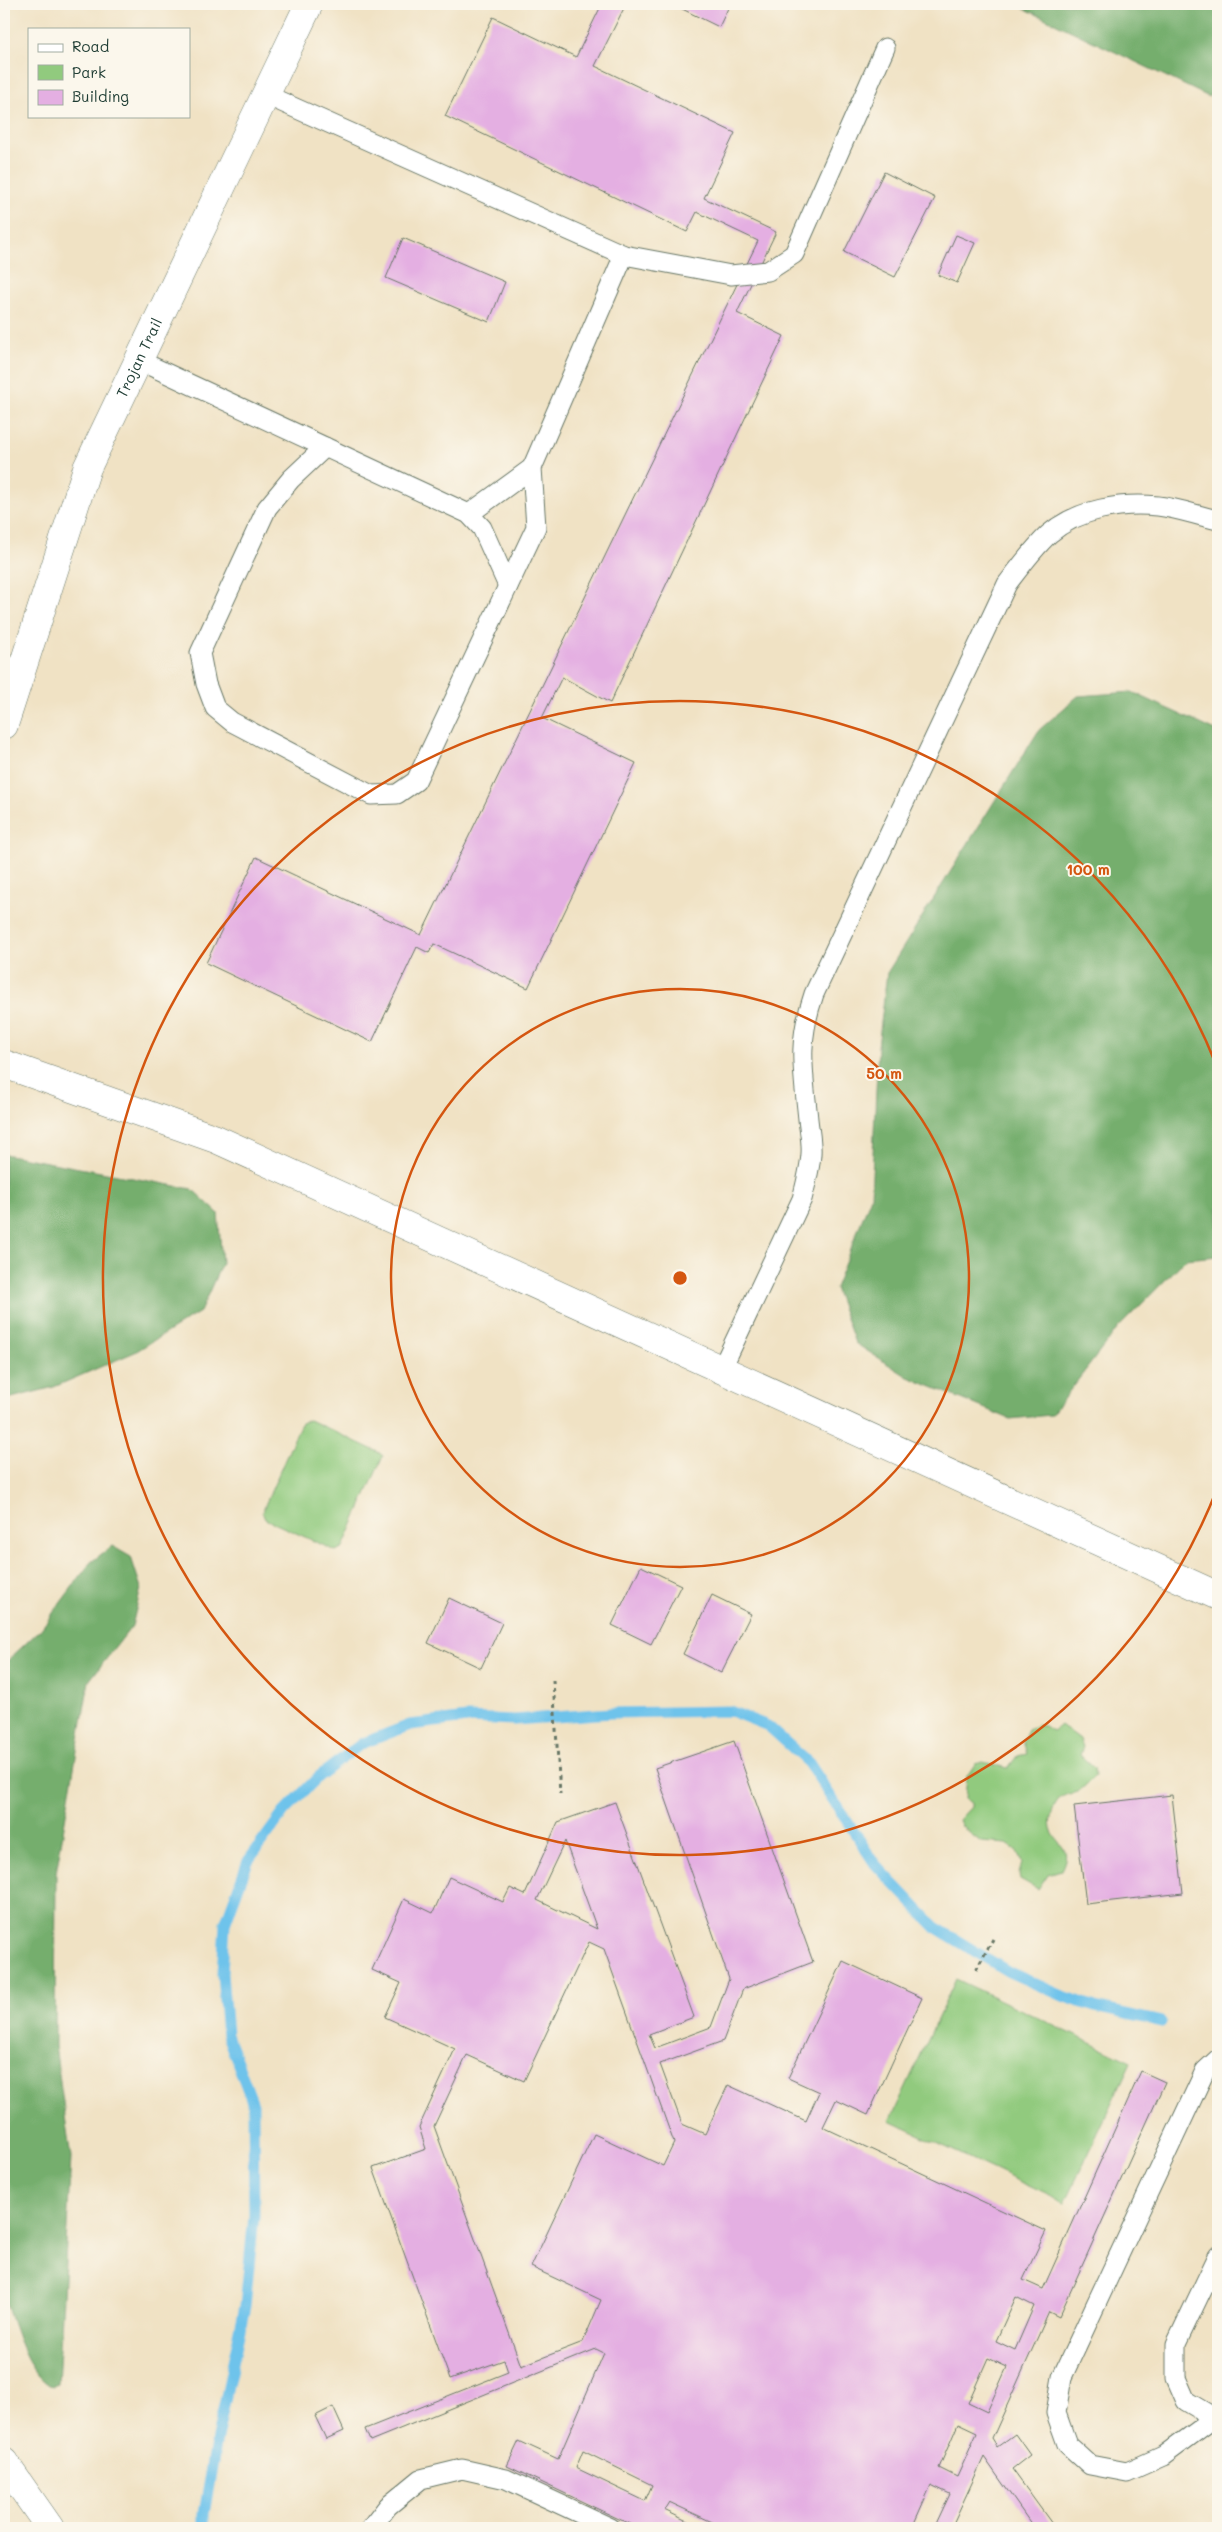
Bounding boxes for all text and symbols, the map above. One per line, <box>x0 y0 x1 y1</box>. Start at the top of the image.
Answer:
legend <box>28 28 190 118</box>
text: Road <box>72 36 109 56</box>
text: Park <box>72 62 106 82</box>
text: Building <box>72 86 129 106</box>
street label: Trojan Trail <box>111 315 166 401</box>
text: 100 m <box>1066 859 1110 879</box>
text: 50 m <box>866 1063 902 1083</box>
centre of rings <box>671 1269 689 1287</box>

